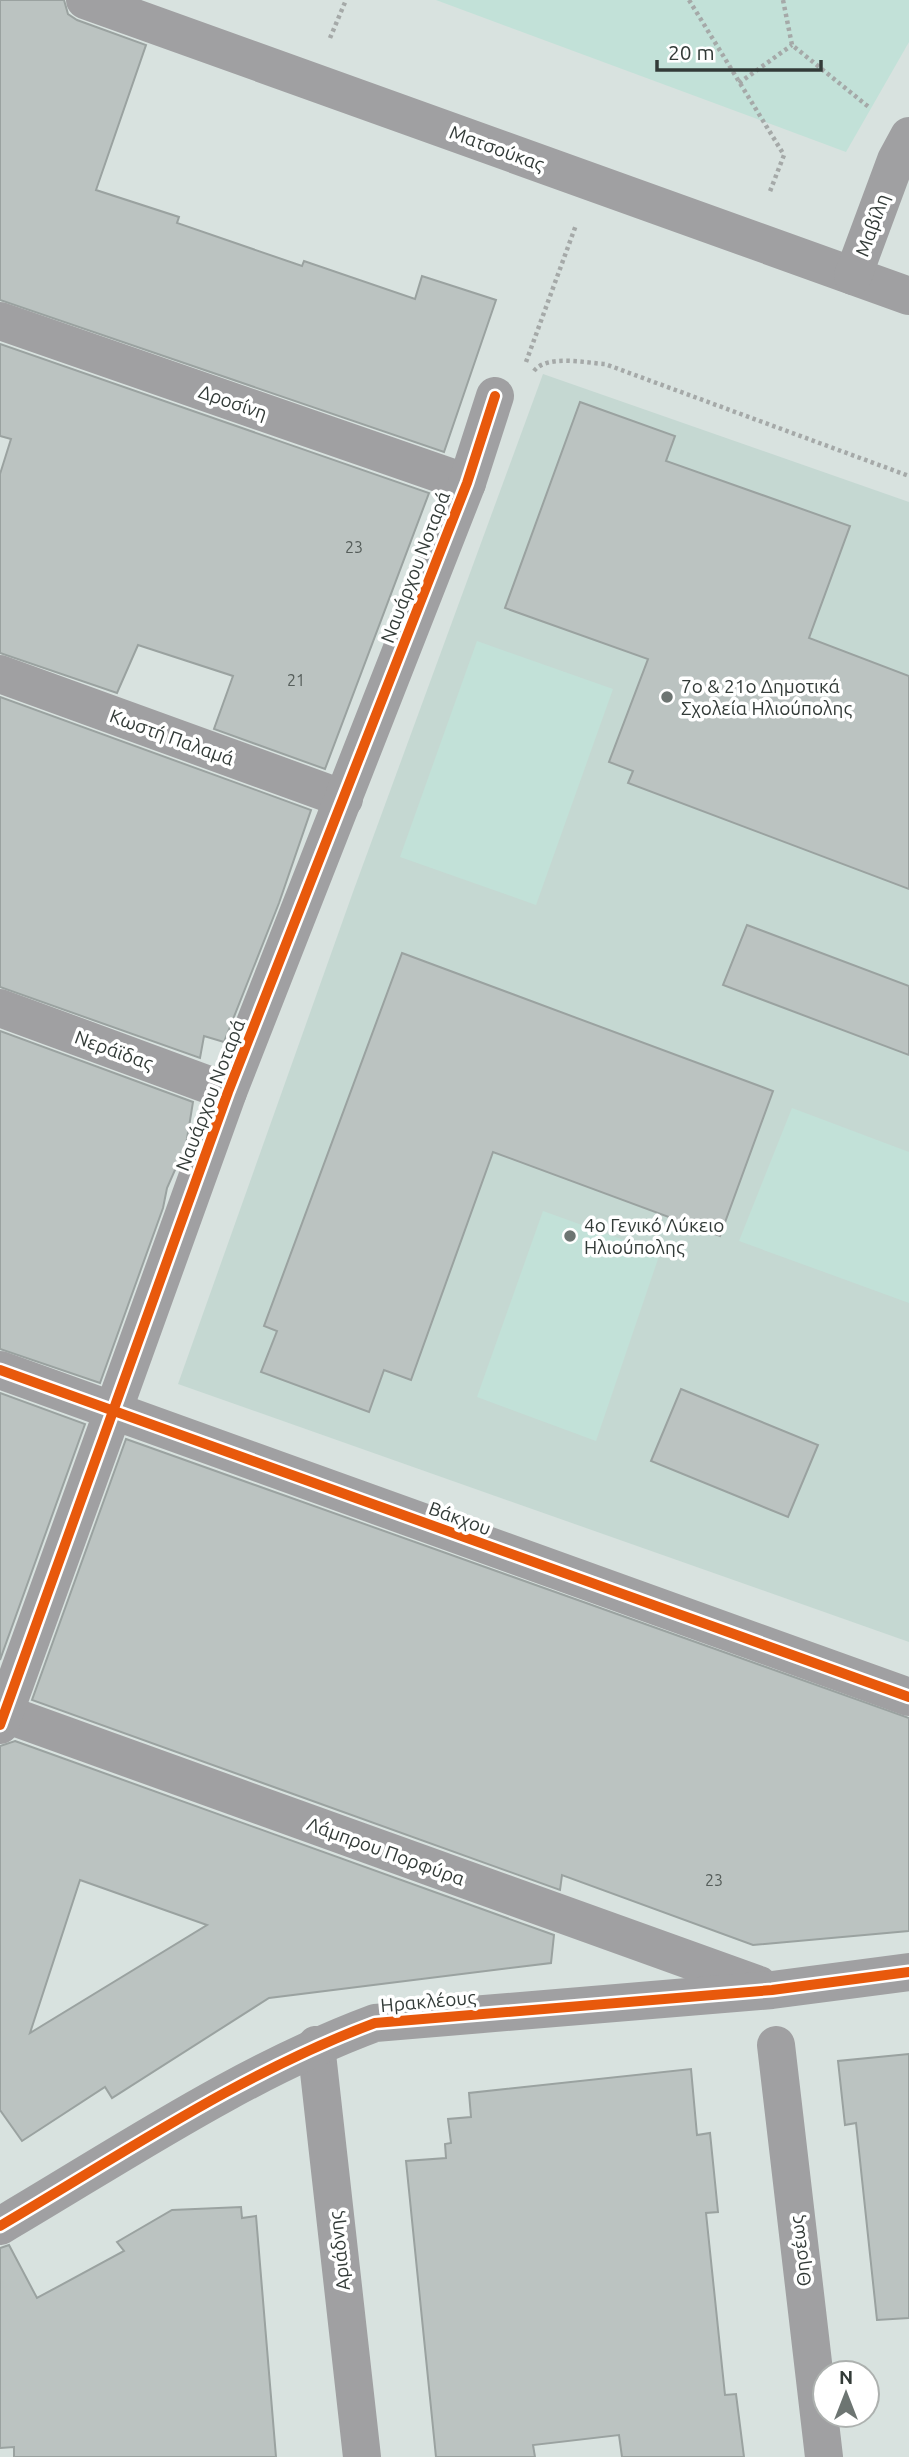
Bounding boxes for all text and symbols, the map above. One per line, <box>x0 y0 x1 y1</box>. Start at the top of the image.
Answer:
scale bar <box>657 28 822 72</box>
text: 20 m <box>668 40 715 64</box>
street label: Ματσούκας <box>447 121 548 175</box>
street label: Μαβίλη <box>851 191 893 259</box>
street label: Δροσίνη <box>196 380 270 424</box>
street label: Ναυάρχου Νοταρά <box>376 488 454 646</box>
house number: 23 <box>345 538 363 556</box>
house number: 21 <box>287 671 305 689</box>
place label: 7ο & 21ο Δημοτικά Σχολεία Ηλιούπολης <box>681 675 852 719</box>
marker: 7ο & 21ο Δημοτικά Σχολεία Ηλιούπολης <box>659 689 675 705</box>
street label: Κωστή Παλαμά <box>107 704 237 770</box>
street label: Ναυάρχου Νοταρά <box>171 1016 249 1174</box>
street label: Νεράϊδας <box>72 1026 157 1074</box>
place label: 4ο Γενικό Λύκειο Ηλιούπολης <box>584 1214 724 1258</box>
marker: 4ο Γενικό Λύκειο Ηλιούπολης <box>562 1228 578 1244</box>
street label: Βάκχου <box>426 1497 494 1539</box>
street label: Λάμπρου Πορφύρα <box>304 1812 468 1890</box>
house number: 23 <box>705 1871 723 1889</box>
street label: Ηρακλέους <box>379 1986 477 2016</box>
street label: Αριάδνης <box>324 2210 354 2292</box>
street label: Θησέως <box>785 2214 815 2288</box>
north arrow <box>811 2359 881 2429</box>
text: N <box>839 2366 853 2388</box>

